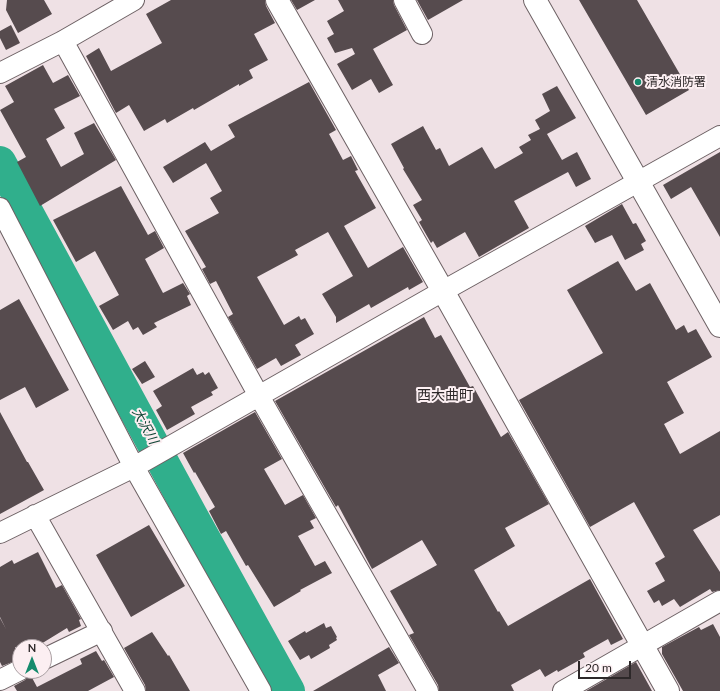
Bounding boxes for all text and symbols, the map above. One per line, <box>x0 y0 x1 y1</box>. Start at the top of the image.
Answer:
place label: 清水消防署 <box>646 75 706 89</box>
marker: 清水消防署 <box>633 77 643 87</box>
district label: 西大曲町 <box>417 387 473 403</box>
water label: 大沢川 <box>129 405 161 447</box>
north arrow <box>12 639 52 679</box>
text: N <box>28 641 36 654</box>
scale bar <box>580 653 633 679</box>
text: 20 m <box>585 660 612 675</box>

